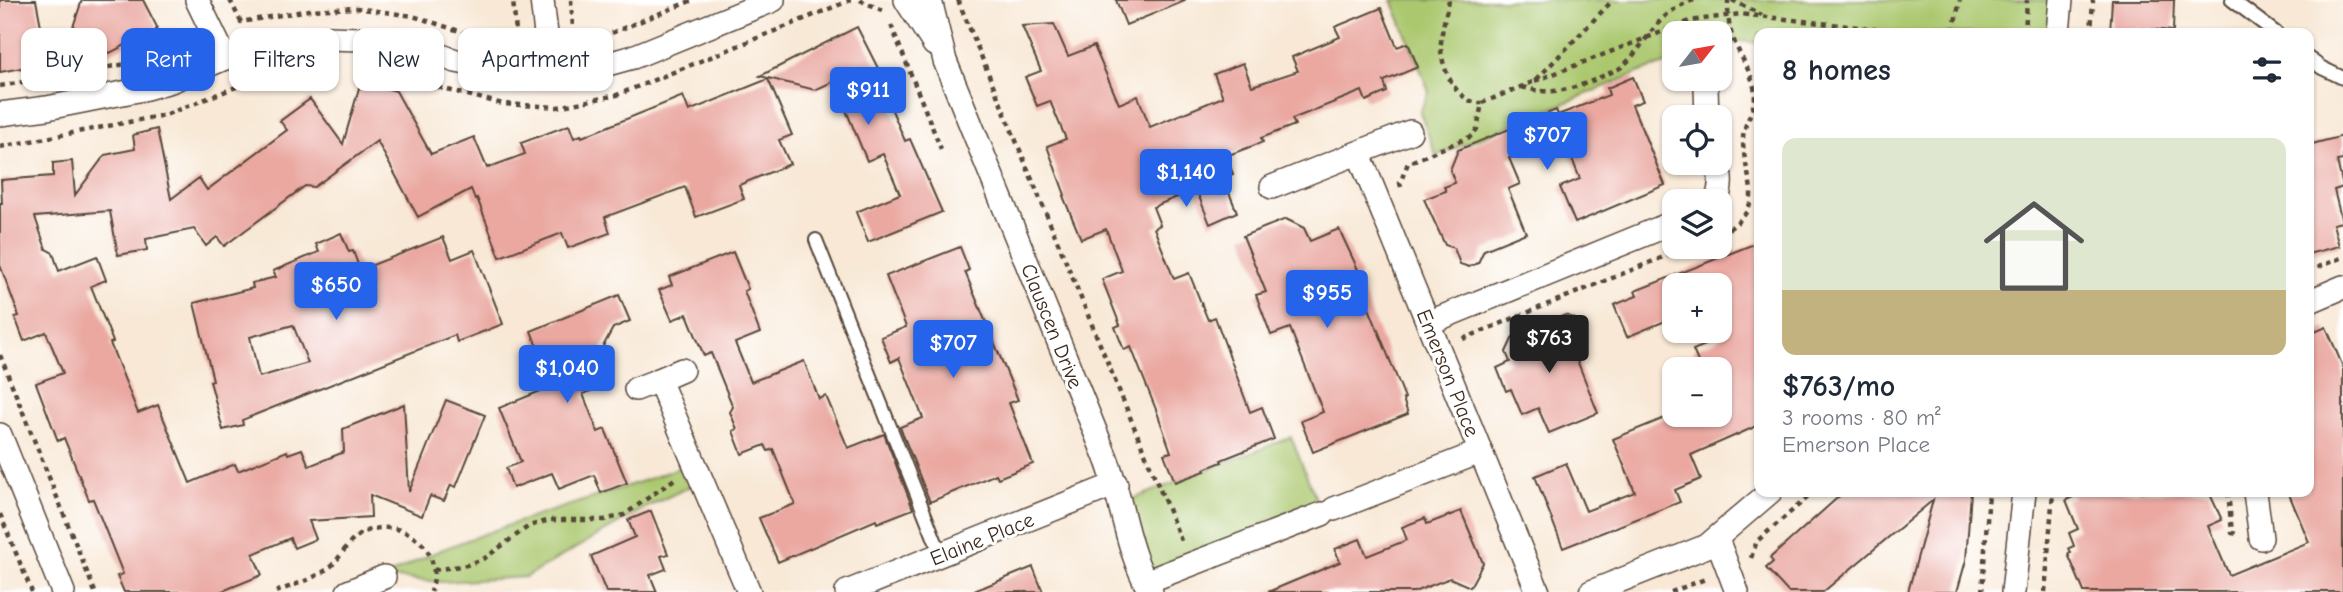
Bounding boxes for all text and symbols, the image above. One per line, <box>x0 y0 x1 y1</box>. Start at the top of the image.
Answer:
north arrow <box>1662 21 1732 91</box>
map controls <box>1662 21 1732 427</box>
chip: Buy <box>21 28 107 91</box>
chip: Rent <box>121 28 215 91</box>
chip: Filters <box>229 28 339 91</box>
chip: New <box>353 28 444 91</box>
chip: Apartment <box>458 28 613 91</box>
icon: filters <box>2248 51 2286 89</box>
text: 8 homes <box>1782 53 1891 88</box>
pin: $911 <box>827 68 909 127</box>
text: $911 <box>846 76 890 103</box>
button: locate <box>1662 105 1732 175</box>
pin: $707 <box>1506 113 1588 172</box>
text: $707 <box>1523 121 1571 148</box>
pin: $1,140 <box>1129 150 1243 209</box>
text: $1,140 <box>1156 158 1216 185</box>
icon: home <box>1971 183 2097 309</box>
button: layers <box>1662 189 1732 259</box>
street label: Clauscen Drive <box>1016 260 1088 392</box>
pin: $650 <box>295 262 377 322</box>
pin: $955 <box>1286 270 1368 330</box>
text: $650 <box>310 271 362 298</box>
button: + <box>1662 273 1732 343</box>
text: $955 <box>1302 279 1352 306</box>
street label: Emerson Place <box>1412 306 1484 440</box>
pin: $763 <box>1508 316 1590 375</box>
pin: $707 <box>912 320 994 380</box>
text: $763 <box>1526 324 1572 351</box>
text: $707 <box>929 329 977 356</box>
pin: $1,040 <box>510 346 624 405</box>
text: $1,040 <box>535 354 599 381</box>
button: − <box>1662 357 1732 427</box>
text: $763/mo <box>1782 369 1895 404</box>
text: 3 rooms · 80 m² <box>1782 404 1941 431</box>
text: Emerson Place <box>1782 431 1930 458</box>
street label: Elaine Place <box>927 507 1037 571</box>

